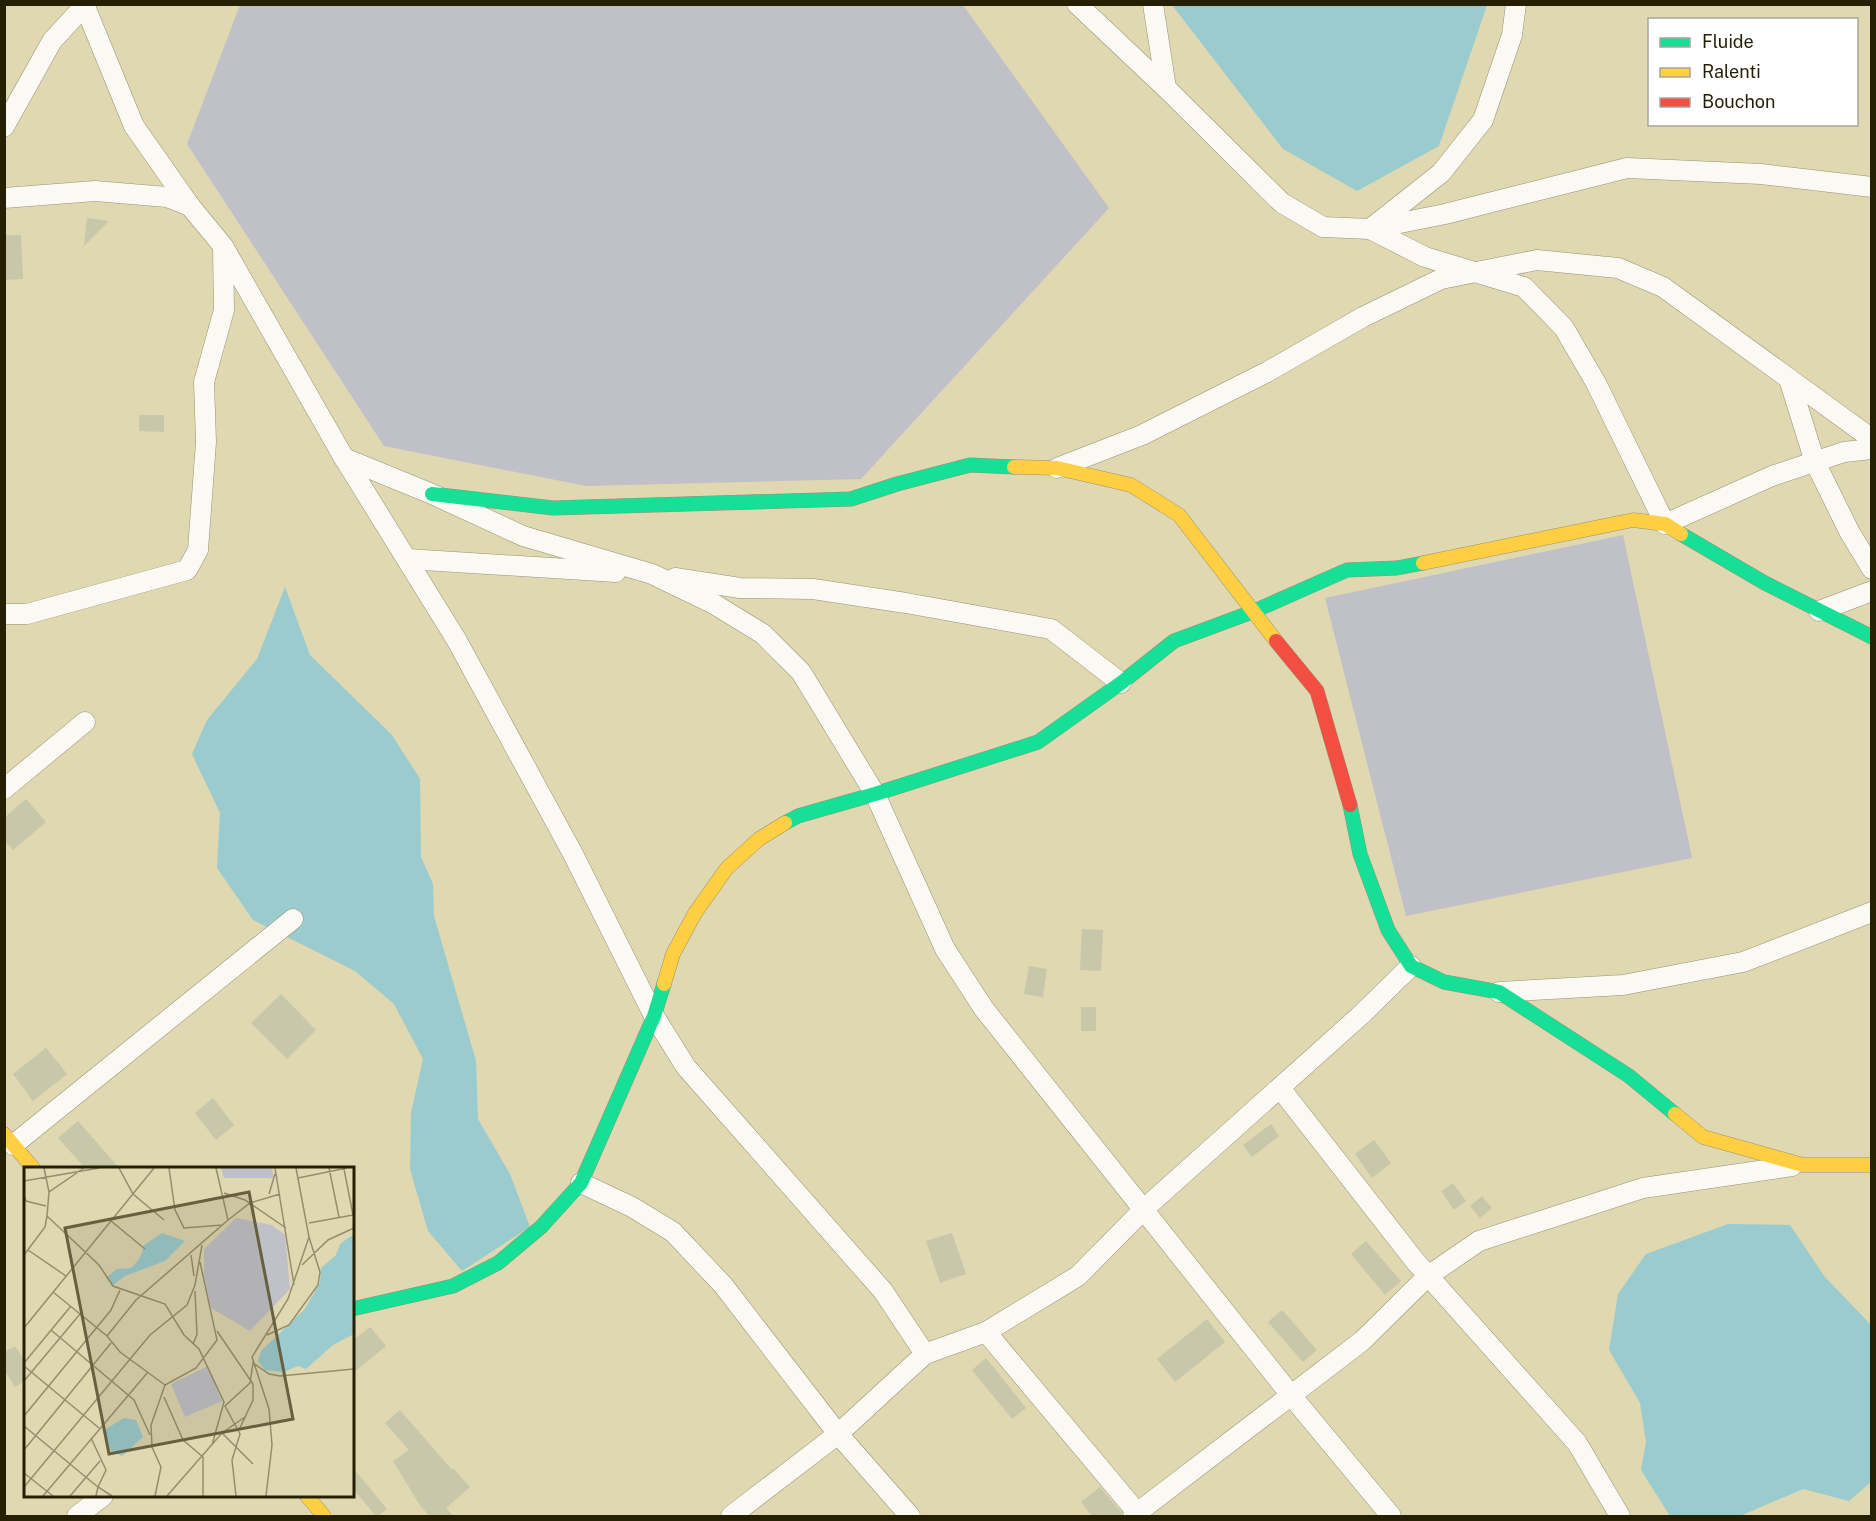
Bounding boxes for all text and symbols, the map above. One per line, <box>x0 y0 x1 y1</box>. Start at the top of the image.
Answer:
legend <box>1648 18 1858 126</box>
text: Fluide <box>1702 31 1754 52</box>
text: Ralenti <box>1702 61 1761 82</box>
text: Bouchon <box>1702 91 1775 112</box>
inset map <box>24 1167 354 1497</box>

